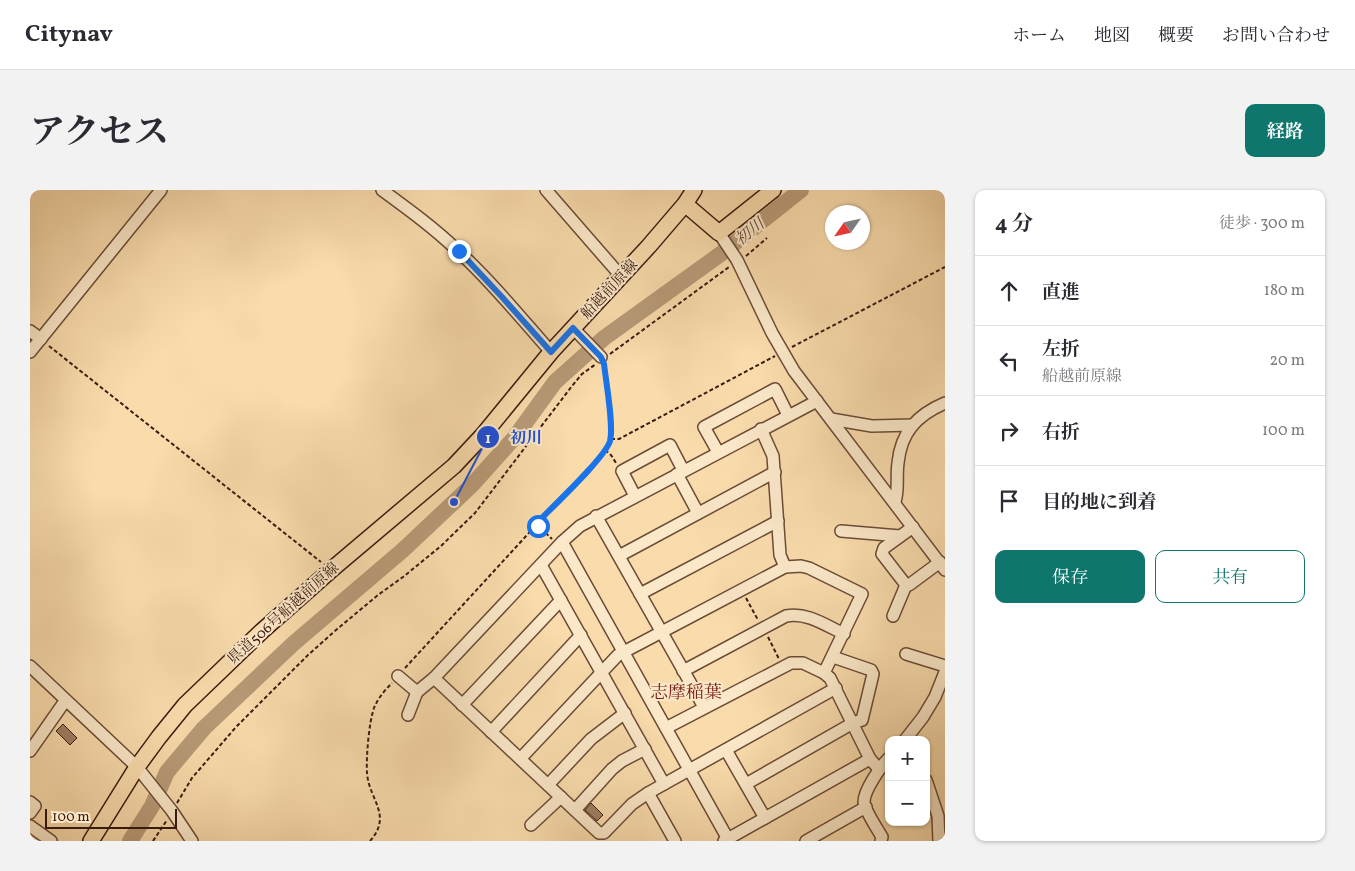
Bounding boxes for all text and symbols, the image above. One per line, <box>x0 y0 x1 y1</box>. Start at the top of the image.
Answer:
text: Citynav <box>25 18 113 52</box>
text: ホーム <box>1012 24 1066 49</box>
text: 地図 <box>1094 24 1130 49</box>
text: 概要 <box>1158 24 1194 49</box>
text: お問い合わせ <box>1222 24 1330 49</box>
button: 経路 <box>1245 104 1325 157</box>
text: アクセス <box>30 110 169 158</box>
north arrow <box>825 205 870 250</box>
text: 4 分 <box>995 210 1033 239</box>
water label: 初川 <box>731 213 771 251</box>
text: 徒歩 · 300 m <box>1219 213 1305 235</box>
route end <box>448 240 471 263</box>
street label: 船越前原線 <box>577 255 643 325</box>
icon: ahead <box>995 277 1023 305</box>
text: 直進 <box>1042 280 1080 306</box>
text: 180 m <box>1264 280 1305 302</box>
text: 左折 <box>1042 337 1080 363</box>
icon: left <box>995 347 1023 375</box>
text: 20 m <box>1270 350 1305 372</box>
text: 船越前原線 <box>1042 366 1122 388</box>
icon: right <box>995 417 1023 445</box>
text: 右折 <box>1042 420 1080 446</box>
text: 100 m <box>1262 420 1305 442</box>
callout: 初川 <box>475 422 552 453</box>
text: 初川 <box>510 428 542 450</box>
text: 1 <box>485 429 491 450</box>
icon: arrive <box>995 487 1023 515</box>
text: 目的地に到着 <box>1042 490 1156 516</box>
route start <box>527 515 550 538</box>
button: 保存 <box>995 550 1145 603</box>
button: 共有 <box>1155 550 1305 603</box>
street label: 県道506号船越前原線 <box>224 558 344 670</box>
district label: 志摩稲葉 <box>650 681 722 706</box>
map controls <box>885 736 930 826</box>
button: + <box>885 736 930 781</box>
button: − <box>885 781 930 826</box>
scale bar <box>45 806 178 829</box>
text: 100 m <box>52 808 90 827</box>

